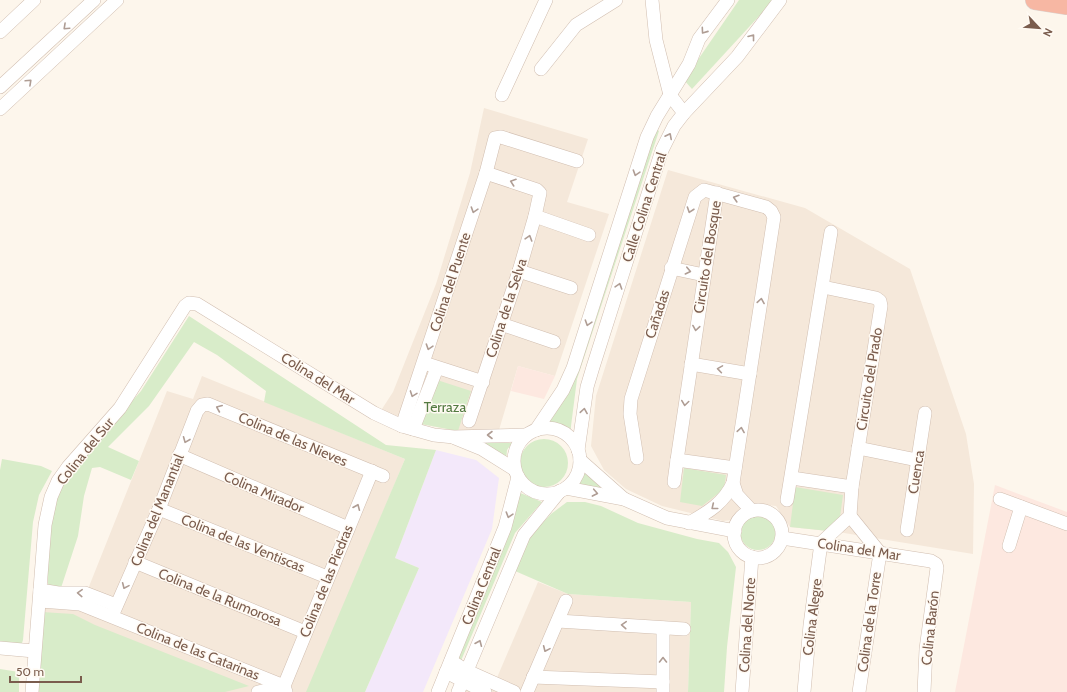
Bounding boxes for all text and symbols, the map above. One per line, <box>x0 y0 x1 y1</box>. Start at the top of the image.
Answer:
north arrow <box>1019 8 1059 48</box>
one-way arrow <box>63 22 70 29</box>
text: N <box>1040 26 1056 39</box>
one-way arrow <box>701 27 709 34</box>
one-way arrow <box>747 35 754 42</box>
one-way arrow <box>24 80 31 87</box>
one-way arrow <box>664 133 672 141</box>
street label: Calle Colina Central <box>618 149 670 264</box>
one-way arrow <box>632 169 641 176</box>
one-way arrow <box>510 178 517 187</box>
one-way arrow <box>732 194 739 203</box>
street label: Circuito del Bosque <box>689 199 725 315</box>
one-way arrow <box>470 206 479 213</box>
one-way arrow <box>686 207 694 214</box>
street label: Colina del Puente <box>425 230 475 334</box>
one-way arrow <box>524 235 533 242</box>
street label: Colina de la Selva <box>481 256 531 360</box>
one-way arrow <box>685 267 691 275</box>
one-way arrow <box>614 283 622 290</box>
street label: Cañadas <box>641 287 673 341</box>
one-way arrow <box>756 298 765 305</box>
one-way arrow <box>584 319 593 326</box>
one-way arrow <box>692 325 701 331</box>
street label: Circuito del Prado <box>852 326 886 432</box>
one-way arrow <box>425 343 434 350</box>
street label: Colina del Mar <box>278 348 359 408</box>
one-way arrow <box>717 365 724 374</box>
one-way arrow <box>409 391 418 398</box>
park label: Terraza <box>424 398 466 416</box>
one-way arrow <box>681 400 690 406</box>
one-way arrow <box>216 405 223 413</box>
street label: Colina de las Nieves <box>236 408 350 470</box>
one-way arrow <box>579 408 588 414</box>
street label: Colina del Sur <box>52 413 118 488</box>
one-way arrow <box>736 427 745 433</box>
one-way arrow <box>487 431 493 439</box>
one-way arrow <box>182 436 190 443</box>
street label: Cuenca <box>904 449 928 495</box>
street label: Colina del Manantial <box>126 451 188 569</box>
street label: Colina Mirador <box>221 467 307 517</box>
one-way arrow <box>592 489 598 497</box>
one-way arrow <box>712 502 719 509</box>
one-way arrow <box>352 504 360 512</box>
street label: Colina de las Ventiscas <box>178 510 308 576</box>
one-way arrow <box>505 511 514 518</box>
street label: Colina de las Piedras <box>295 522 357 640</box>
street label: Colina del Mar <box>816 534 902 565</box>
street label: Colina Central <box>457 544 505 628</box>
street label: Colina de la Rumorosa <box>156 564 285 630</box>
street label: Colina de la Torre <box>853 571 885 673</box>
street label: Colina del Norte <box>735 577 759 673</box>
street label: Colina Alegre <box>798 577 826 657</box>
one-way arrow <box>122 581 130 589</box>
one-way arrow <box>77 588 83 597</box>
street label: Colina Barón <box>917 590 943 666</box>
street label: Colina de las Catarinas <box>134 618 263 684</box>
one-way arrow <box>621 621 627 629</box>
one-way arrow <box>474 640 482 647</box>
one-way arrow <box>543 645 551 652</box>
one-way arrow <box>659 657 667 663</box>
scale bar <box>10 658 81 684</box>
text: 50 m <box>16 664 44 679</box>

